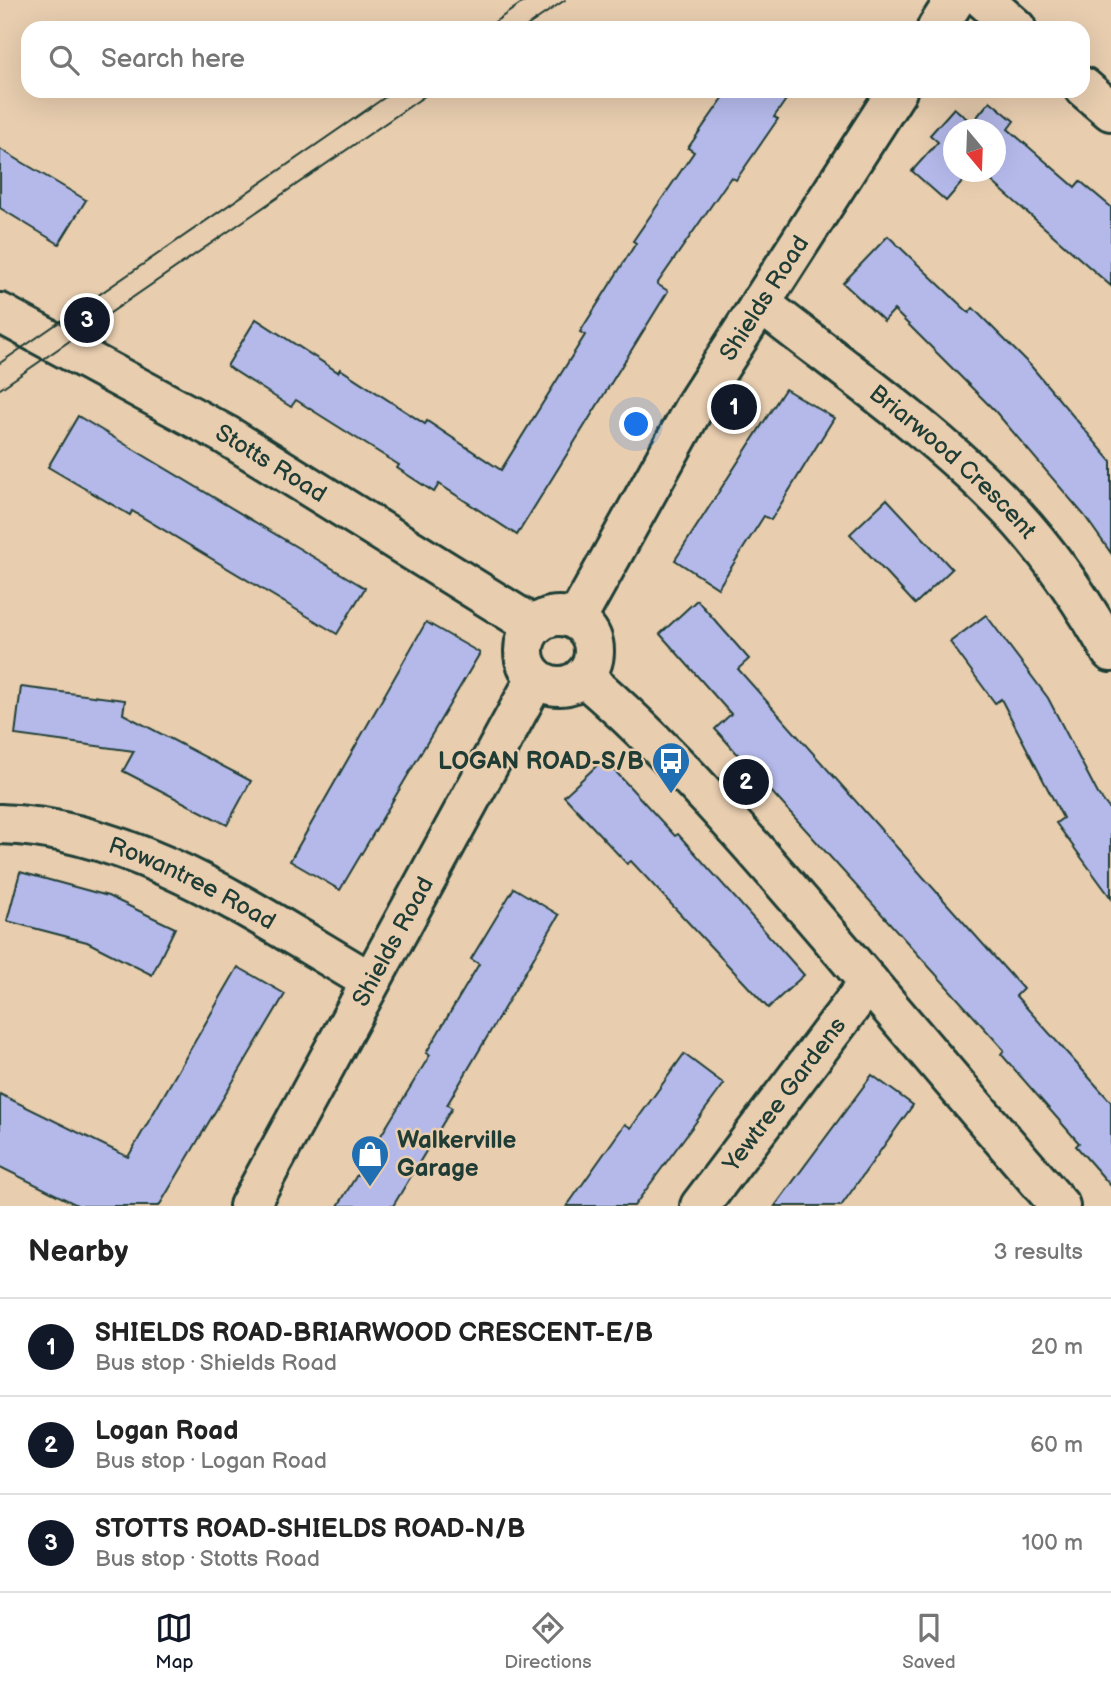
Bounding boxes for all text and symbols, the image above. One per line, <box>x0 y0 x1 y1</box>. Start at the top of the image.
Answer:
search box <box>21 21 1090 98</box>
icon: search <box>45 41 83 79</box>
text: Search here <box>101 44 245 75</box>
north arrow <box>943 119 1006 182</box>
street label: Shields Road <box>713 230 815 366</box>
pin: 3 <box>64 294 110 346</box>
street label: Briarwood Crescent <box>864 378 1043 545</box>
pin: 1 <box>711 381 757 433</box>
your location <box>619 407 653 441</box>
street label: Stotts Road <box>211 418 332 508</box>
bus stop icon: LOGAN ROAD-S/B <box>650 740 692 795</box>
place label: LOGAN ROAD-S/B <box>438 747 644 776</box>
pin: 2 <box>723 756 769 808</box>
street label: Rowantree Road <box>105 831 281 936</box>
street label: Shields Road <box>346 872 440 1011</box>
street label: Yewtree Gardens <box>716 1011 852 1178</box>
place label: Walkerville Garage <box>397 1126 517 1183</box>
shop icon: Walkerville Garage <box>349 1133 391 1188</box>
text: Nearby <box>28 1234 128 1270</box>
text: 3 results <box>994 1238 1083 1266</box>
text: SHIELDS ROAD-BRIARWOOD CRESCENT-E/B <box>95 1318 653 1349</box>
text: 1 <box>46 1333 56 1361</box>
text: 20 m <box>1031 1333 1083 1361</box>
text: Bus stop · Shields Road <box>95 1349 337 1377</box>
text: Logan Road <box>95 1416 238 1447</box>
text: 2 <box>44 1431 58 1459</box>
text: 60 m <box>1030 1431 1083 1459</box>
text: Bus stop · Logan Road <box>95 1447 327 1475</box>
text: STOTTS ROAD-SHIELDS ROAD-N/B <box>95 1514 525 1545</box>
text: 3 <box>44 1529 58 1557</box>
text: 100 m <box>1022 1529 1083 1557</box>
text: Bus stop · Stotts Road <box>95 1545 320 1573</box>
tab: Map <box>155 1609 194 1674</box>
tab: Directions <box>504 1609 592 1674</box>
tab: Saved <box>902 1609 956 1674</box>

